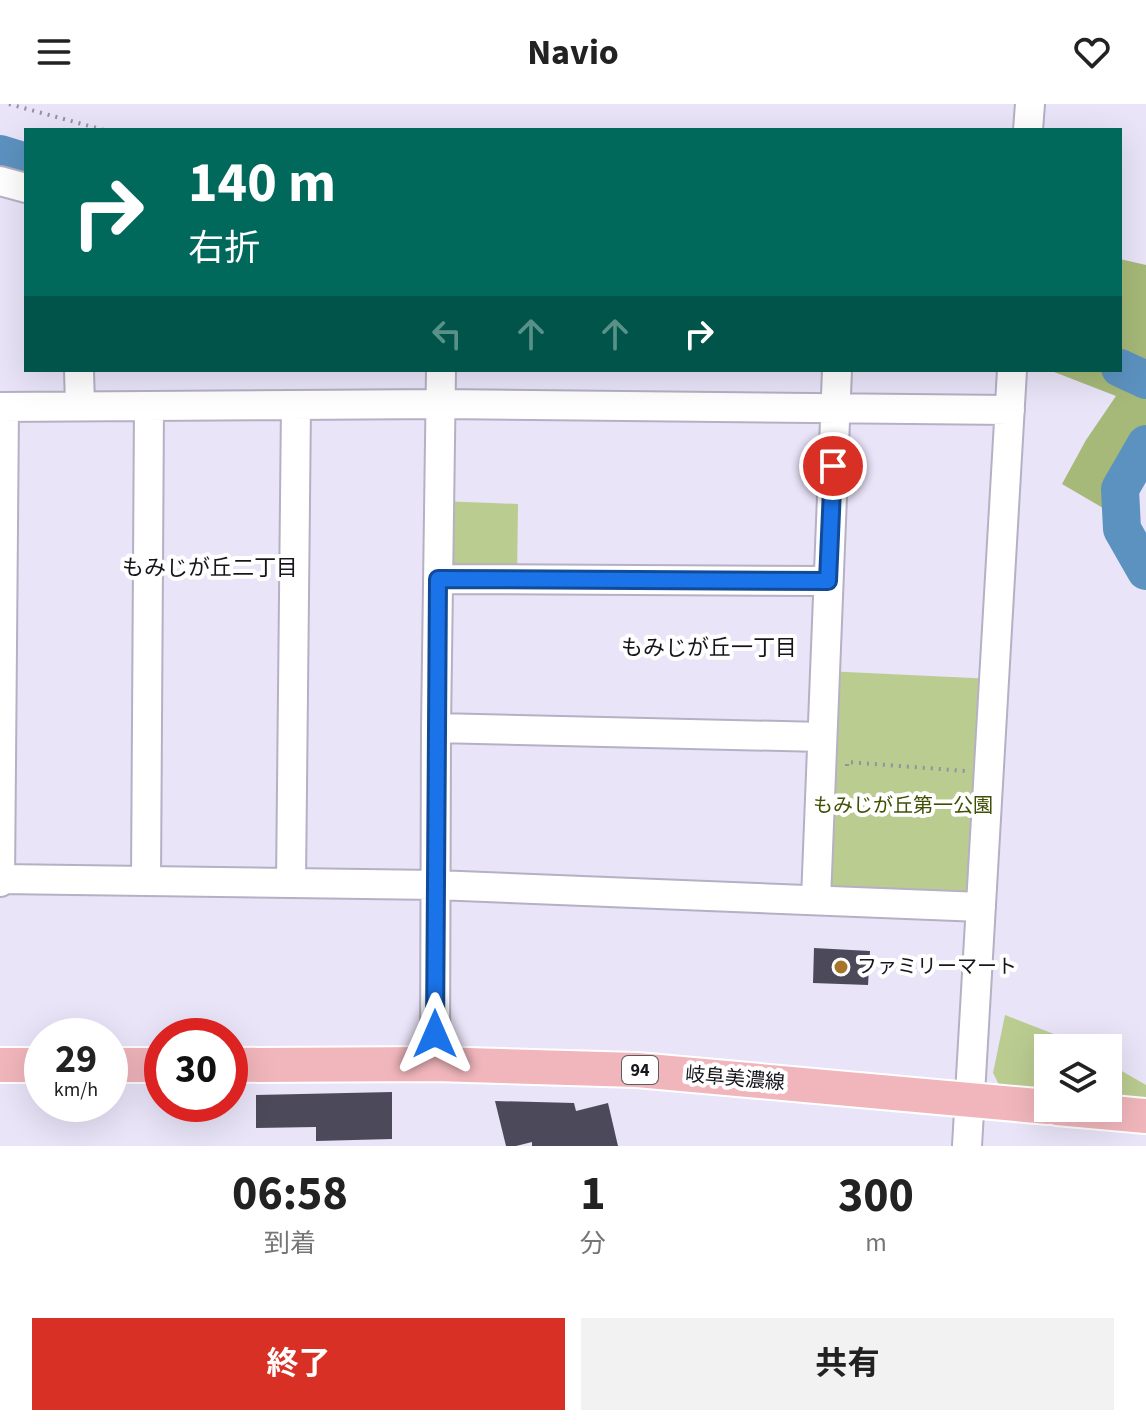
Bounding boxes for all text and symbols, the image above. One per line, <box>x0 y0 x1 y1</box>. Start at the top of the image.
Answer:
text: Navio <box>527 27 619 78</box>
icon: menu <box>32 30 76 74</box>
icon: heart <box>1070 30 1114 74</box>
text: 140 m <box>188 144 336 223</box>
icon: right <box>56 160 160 264</box>
text: 右折 <box>188 223 260 274</box>
icon: left <box>425 312 469 356</box>
icon: ahead <box>509 312 553 356</box>
icon: ahead <box>593 312 637 356</box>
icon: right <box>677 312 721 356</box>
pin <box>799 432 867 500</box>
icon: arrive <box>811 444 855 488</box>
district label: もみじが丘二丁目 <box>122 552 298 584</box>
district label: もみじが丘一丁目 <box>621 632 797 664</box>
park label: もみじが丘第一公園 <box>813 792 993 820</box>
place label: ファミリーマート <box>857 953 1017 981</box>
marker: ファミリーマート <box>832 958 850 976</box>
position arrow <box>393 992 477 1076</box>
speed limit sign: 30 <box>144 1018 248 1122</box>
text: 29 <box>55 1031 97 1088</box>
map controls <box>1034 1034 1122 1122</box>
button: layers <box>1034 1034 1122 1122</box>
road number: 94 <box>622 1056 658 1084</box>
street label: 岐阜美濃線 <box>684 1061 786 1097</box>
text: km/h <box>54 1076 98 1104</box>
text: 06:58 <box>232 1160 348 1228</box>
text: 1 <box>580 1160 606 1228</box>
text: 300 <box>838 1162 914 1230</box>
text: m <box>865 1224 887 1261</box>
text: 到着 <box>264 1225 316 1262</box>
text: 分 <box>580 1225 606 1262</box>
button: 終了 <box>32 1318 565 1410</box>
button: 共有 <box>581 1318 1114 1410</box>

